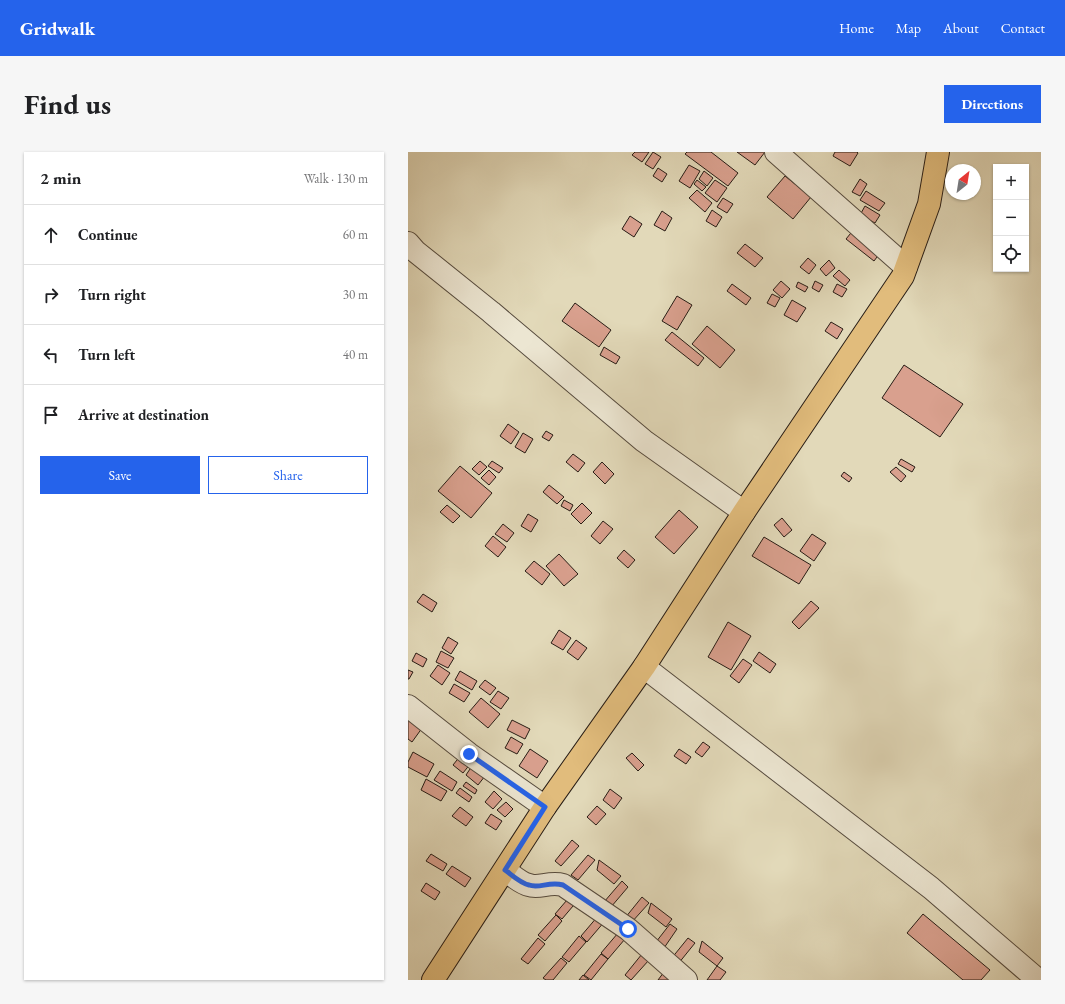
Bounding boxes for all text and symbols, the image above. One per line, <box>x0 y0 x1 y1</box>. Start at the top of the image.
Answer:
text: Gridwalk <box>20 16 95 41</box>
text: Home <box>839 19 874 37</box>
text: Map <box>896 19 921 37</box>
text: About <box>943 19 979 37</box>
text: Contact <box>1001 19 1045 37</box>
button: Directions <box>944 85 1041 123</box>
text: Find us <box>24 86 111 122</box>
north arrow <box>945 164 981 200</box>
map controls <box>993 164 1029 272</box>
button: + <box>993 164 1029 200</box>
text: 2 min <box>40 167 81 189</box>
text: Walk · 130 m <box>304 170 368 187</box>
button: − <box>993 200 1029 236</box>
icon: ahead <box>40 224 62 246</box>
text: Continue <box>78 225 138 244</box>
text: 60 m <box>343 226 368 243</box>
button: locate <box>993 236 1029 272</box>
icon: right <box>40 284 62 306</box>
text: Turn right <box>78 285 146 304</box>
text: 30 m <box>343 286 368 303</box>
icon: left <box>40 344 62 366</box>
text: Turn left <box>78 345 135 364</box>
text: 40 m <box>343 346 368 363</box>
icon: arrive <box>40 404 62 426</box>
text: Arrive at destination <box>78 405 209 424</box>
button: Save <box>40 456 200 494</box>
button: Share <box>208 456 368 494</box>
route end <box>460 745 478 763</box>
route start <box>619 920 637 938</box>

